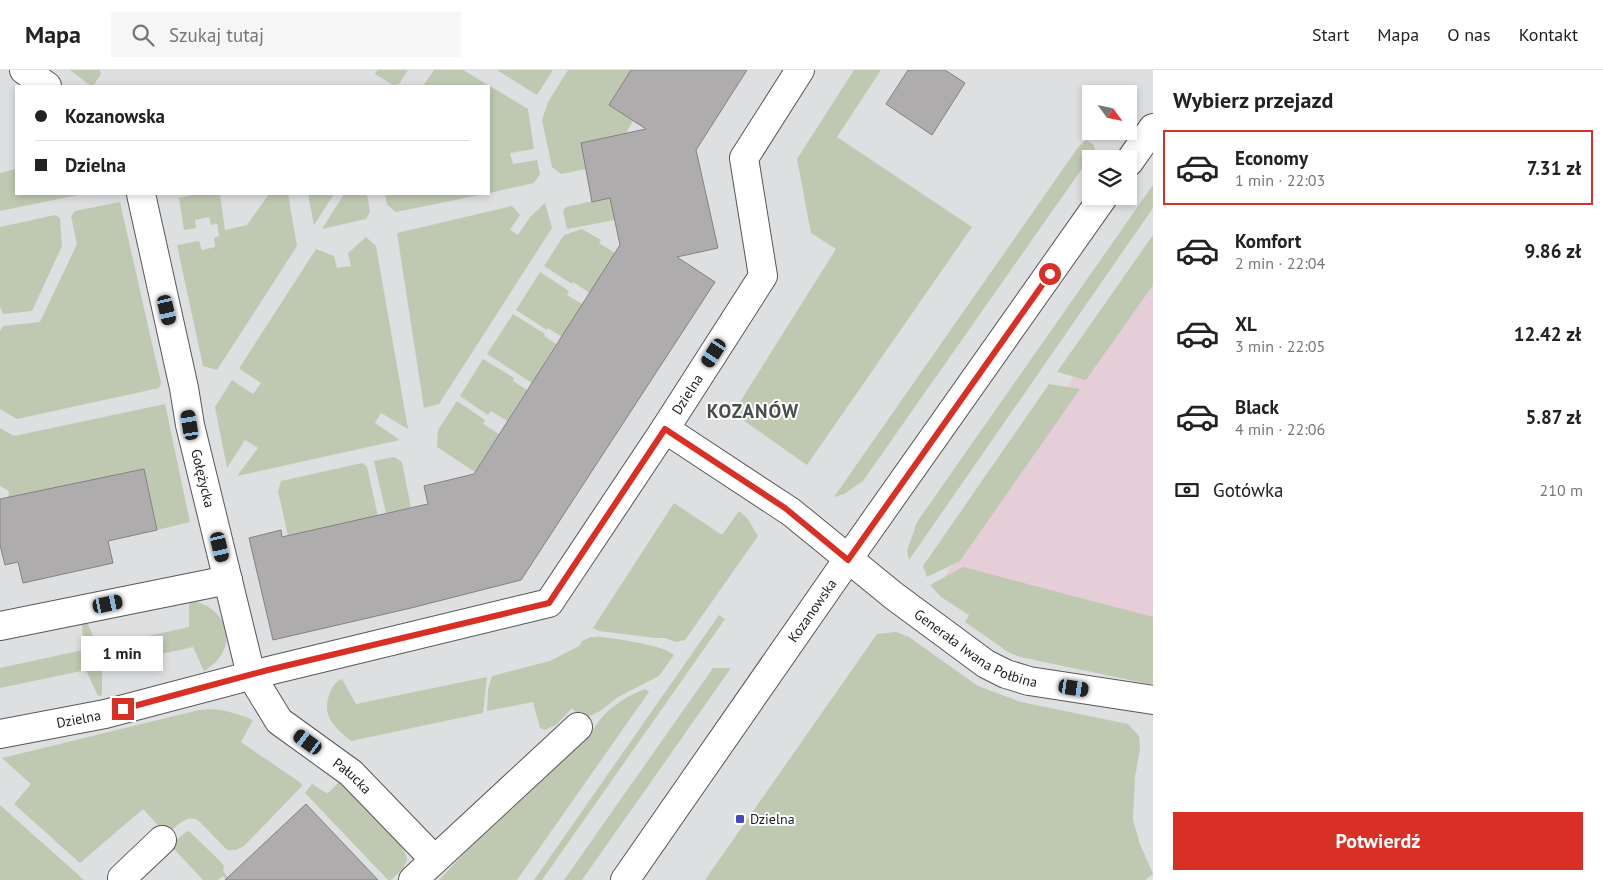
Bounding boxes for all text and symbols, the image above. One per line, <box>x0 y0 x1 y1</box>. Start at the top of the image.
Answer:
search box <box>111 12 461 57</box>
text: Mapa <box>25 19 81 50</box>
icon: search <box>129 21 157 49</box>
text: Szukaj tutaj <box>169 23 264 47</box>
text: Start <box>1312 23 1349 46</box>
text: Mapa <box>1377 23 1419 46</box>
text: O nas <box>1447 23 1491 46</box>
text: Kontakt <box>1519 23 1578 46</box>
north arrow <box>1082 85 1138 140</box>
map controls <box>1082 85 1137 205</box>
text: Wybierz przejazd <box>1173 86 1333 114</box>
text: Kozanowska <box>65 104 165 128</box>
icon: car <box>1175 145 1220 190</box>
text: Economy <box>1235 146 1308 170</box>
button: layers <box>1082 150 1137 205</box>
text: Dzielna <box>65 153 126 177</box>
text: 7.31 zł <box>1527 156 1581 180</box>
text: 1 min · 22:03 <box>1235 170 1325 190</box>
icon: car <box>1175 228 1220 273</box>
text: Komfort <box>1235 229 1301 253</box>
text: 9.86 zł <box>1524 239 1581 263</box>
text: 2 min · 22:04 <box>1235 253 1325 273</box>
route start <box>1039 263 1061 285</box>
car <box>156 294 177 326</box>
icon: car <box>1175 311 1220 356</box>
text: XL <box>1235 312 1257 336</box>
text: 12.42 zł <box>1514 322 1581 346</box>
car <box>699 336 728 370</box>
text: 3 min · 22:05 <box>1235 336 1325 356</box>
street label: Dzielna <box>668 370 707 418</box>
icon: car <box>1175 394 1220 439</box>
text: Black <box>1235 395 1279 419</box>
district label: KOZANÓW <box>707 399 799 423</box>
text: 5.87 zł <box>1525 405 1581 429</box>
car <box>180 409 199 441</box>
text: 4 min · 22:06 <box>1235 419 1325 439</box>
street label: Gołężycka <box>187 447 219 509</box>
icon: cash <box>1173 476 1201 504</box>
text: Gotówka <box>1213 478 1284 502</box>
text: 210 m <box>1540 480 1583 500</box>
car <box>209 531 230 563</box>
street label: Kozanowska <box>784 575 840 646</box>
car <box>91 594 124 614</box>
street label: Generała Iwana Połbina <box>911 605 1039 691</box>
callout: 1 min <box>82 636 164 672</box>
text: 1 min <box>102 643 142 663</box>
car <box>1058 678 1089 698</box>
route end <box>112 698 134 720</box>
street label: Dzielna <box>55 706 102 732</box>
car <box>291 727 324 757</box>
street label: Pałucka <box>329 754 375 798</box>
place label: Dzielna <box>750 810 795 828</box>
button: Potwierdź <box>1173 812 1583 870</box>
marker: Dzielna <box>734 813 746 825</box>

